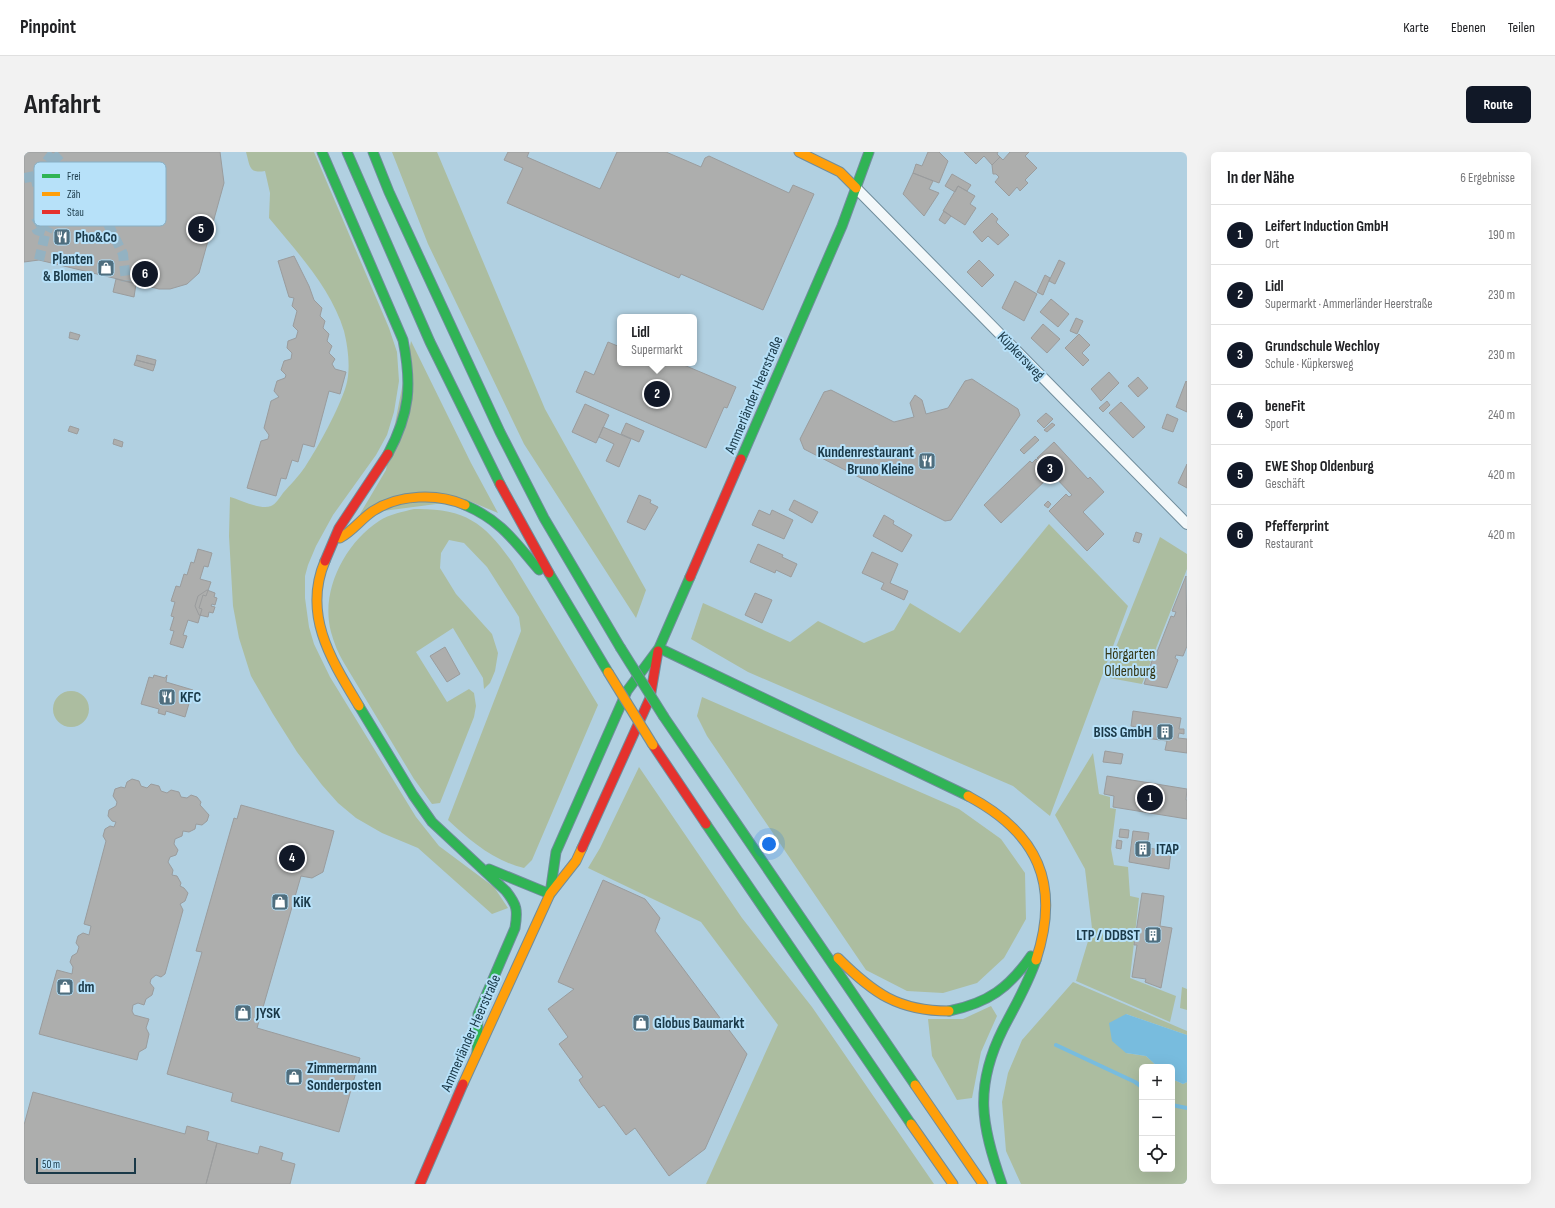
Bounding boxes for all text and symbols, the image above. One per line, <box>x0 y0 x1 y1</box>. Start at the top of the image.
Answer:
text: Pinpoint <box>20 16 76 39</box>
text: Karte <box>1403 19 1429 36</box>
text: Ebenen <box>1451 19 1486 36</box>
text: Teilen <box>1508 19 1535 36</box>
button: Route <box>1466 86 1531 123</box>
text: Anfahrt <box>24 88 101 121</box>
legend <box>34 162 166 226</box>
text: In der Nähe <box>1227 168 1294 188</box>
text: Frei <box>67 170 81 183</box>
text: 6 Ergebnisse <box>1460 170 1515 186</box>
text: Zäh <box>67 188 81 201</box>
text: Stau <box>67 206 84 219</box>
pin: 5 <box>188 214 214 244</box>
text: Leifert Induction GmbH <box>1265 217 1389 236</box>
restaurant icon: Pho&Co <box>52 227 72 247</box>
text: 1 <box>1237 227 1243 243</box>
text: 190 m <box>1488 227 1515 243</box>
place label: Pho&Co <box>75 228 117 247</box>
text: Ort <box>1265 236 1279 252</box>
place label: Planten & Blomen <box>43 250 93 286</box>
shop icon: Planten & Blomen <box>96 258 116 278</box>
pin: 6 <box>132 259 158 289</box>
text: Lidl <box>1265 277 1284 296</box>
text: 2 <box>1237 287 1243 303</box>
text: 230 m <box>1488 287 1515 303</box>
text: Supermarkt · Ammerländer Heerstraße <box>1265 296 1432 312</box>
popup <box>617 314 697 366</box>
text: Lidl <box>631 323 650 342</box>
street label: Küpkersweg <box>993 328 1049 384</box>
street label: Ammerländer Heerstraße <box>720 333 787 458</box>
text: Grundschule Wechloy <box>1265 337 1380 356</box>
text: Supermarkt <box>631 342 683 358</box>
text: 3 <box>1237 347 1243 363</box>
text: 230 m <box>1488 347 1515 363</box>
text: Schule · Küpkersweg <box>1265 356 1354 372</box>
pin: 2 <box>644 379 670 409</box>
text: beneFit <box>1265 397 1305 416</box>
text: 4 <box>1237 407 1243 423</box>
text: 240 m <box>1488 407 1515 423</box>
text: Sport <box>1265 416 1289 432</box>
place label: Kundenrestaurant Bruno Kleine <box>817 443 914 479</box>
restaurant icon: Kundenrestaurant Bruno Kleine <box>917 451 937 471</box>
pin: 3 <box>1037 454 1063 484</box>
text: EWE Shop Oldenburg <box>1265 457 1374 476</box>
text: 5 <box>1237 467 1243 483</box>
text: 420 m <box>1488 467 1515 483</box>
text: Geschäft <box>1265 476 1305 492</box>
text: Pfefferprint <box>1265 517 1329 536</box>
text: 6 <box>1237 527 1243 543</box>
text: 420 m <box>1488 527 1515 543</box>
text: Restaurant <box>1265 536 1313 552</box>
park label: Hörgarten Oldenburg <box>1104 645 1156 681</box>
restaurant icon: KFC <box>157 687 177 707</box>
place label: KFC <box>180 688 201 707</box>
building icon: BISS GmbH <box>1155 722 1175 742</box>
place label: BISS GmbH <box>1094 723 1152 742</box>
pin: 1 <box>1137 783 1163 813</box>
your location <box>759 834 779 854</box>
building icon: ITAP <box>1133 839 1153 859</box>
place label: ITAP <box>1156 840 1179 859</box>
pin: 4 <box>279 843 305 873</box>
shop icon: KiK <box>270 892 290 912</box>
place label: KiK <box>293 893 311 912</box>
building icon: LTP / DDBST <box>1143 925 1163 945</box>
place label: LTP / DDBST <box>1076 926 1140 945</box>
street label: Ammerländer Heerstraße <box>436 972 505 1095</box>
shop icon: dm <box>55 977 75 997</box>
place label: dm <box>78 978 95 997</box>
shop icon: JYSK <box>233 1003 253 1023</box>
place label: JYSK <box>255 1004 281 1023</box>
shop icon: Globus Baumarkt <box>631 1013 651 1033</box>
place label: Globus Baumarkt <box>654 1014 745 1033</box>
place label: Zimmermann Sonderposten <box>307 1059 381 1095</box>
map controls <box>1139 1064 1175 1172</box>
button: + <box>1139 1064 1175 1100</box>
shop icon: Zimmermann Sonderposten <box>284 1067 304 1087</box>
button: − <box>1139 1100 1175 1136</box>
button: locate <box>1139 1136 1175 1172</box>
scale bar <box>36 1156 136 1175</box>
text: 50 m <box>42 1158 60 1171</box>

